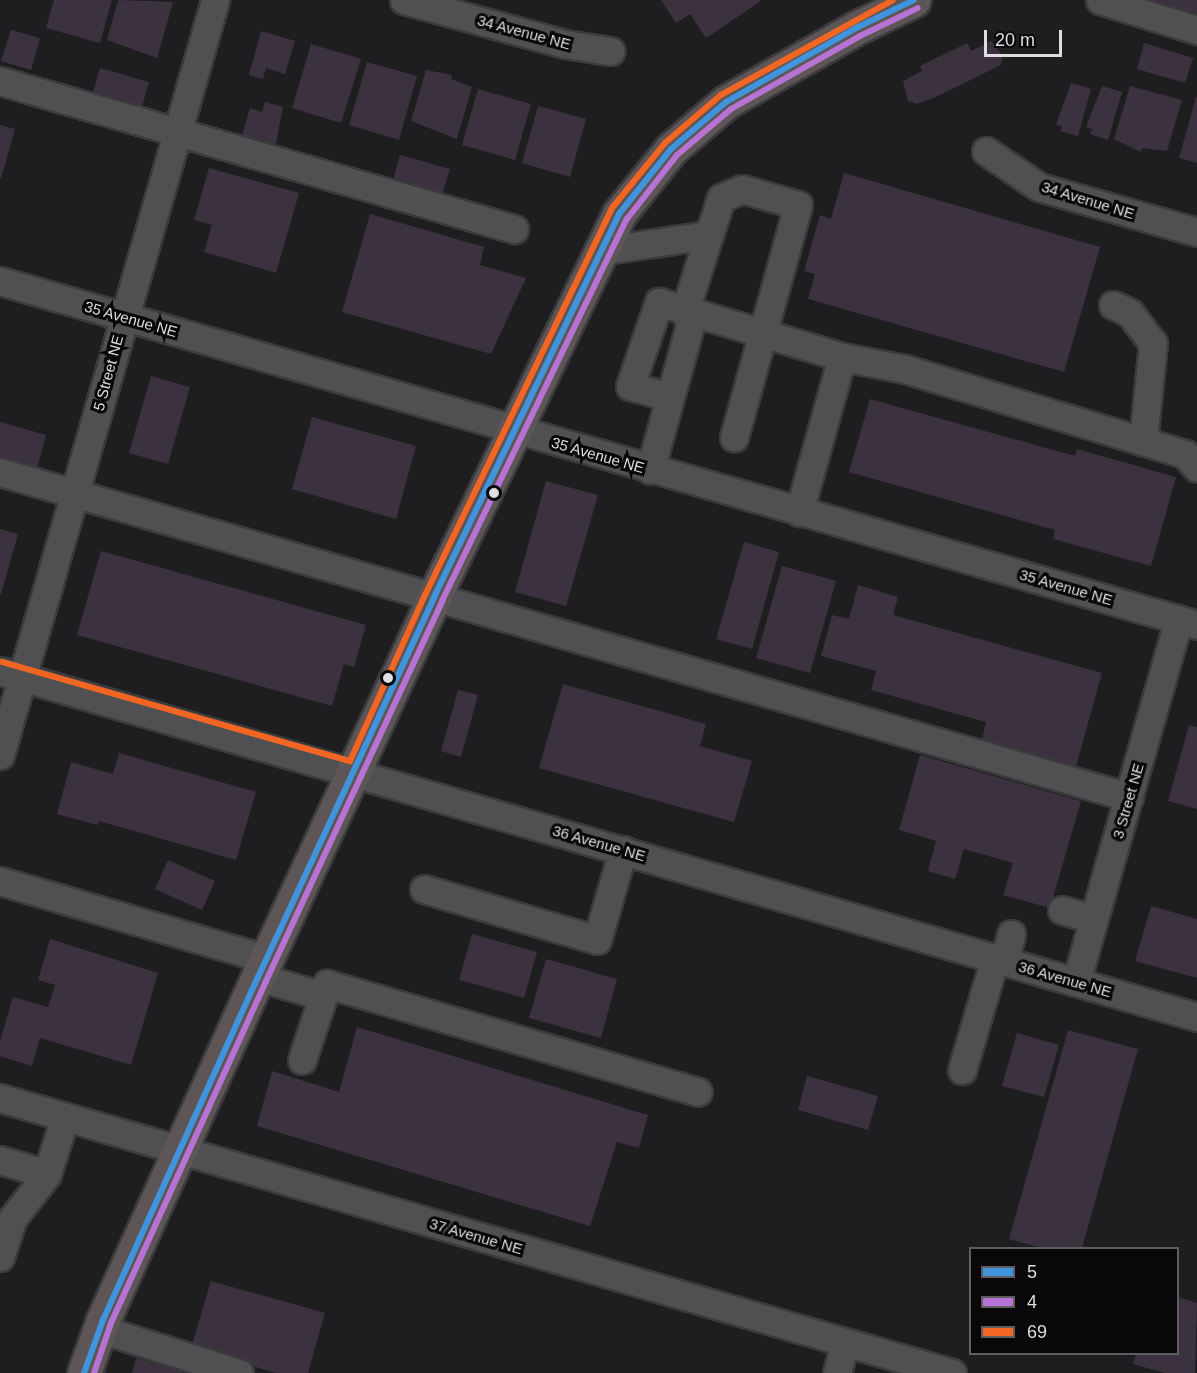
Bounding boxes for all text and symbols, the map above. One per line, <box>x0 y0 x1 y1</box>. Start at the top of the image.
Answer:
street label: 34 Avenue NE <box>475 11 573 53</box>
scale bar <box>987 18 1065 56</box>
text: 20 m <box>995 30 1035 50</box>
street label: 34 Avenue NE <box>1039 177 1137 223</box>
street label: 35 Avenue NE <box>82 297 180 341</box>
street label: 5 Street NE <box>89 333 127 413</box>
street label: 35 Avenue NE <box>549 433 647 477</box>
unlabelled marker <box>488 487 500 499</box>
street label: 35 Avenue NE <box>1017 565 1115 609</box>
unlabelled marker <box>382 672 394 684</box>
street label: 3 Street NE <box>1109 761 1147 841</box>
street label: 36 Avenue NE <box>550 821 648 865</box>
street label: 36 Avenue NE <box>1016 957 1114 1001</box>
street label: 37 Avenue NE <box>427 1214 525 1258</box>
legend <box>969 1247 1179 1355</box>
text: 5 <box>1027 1262 1037 1282</box>
text: 4 <box>1027 1292 1037 1312</box>
text: 69 <box>1027 1322 1047 1342</box>

